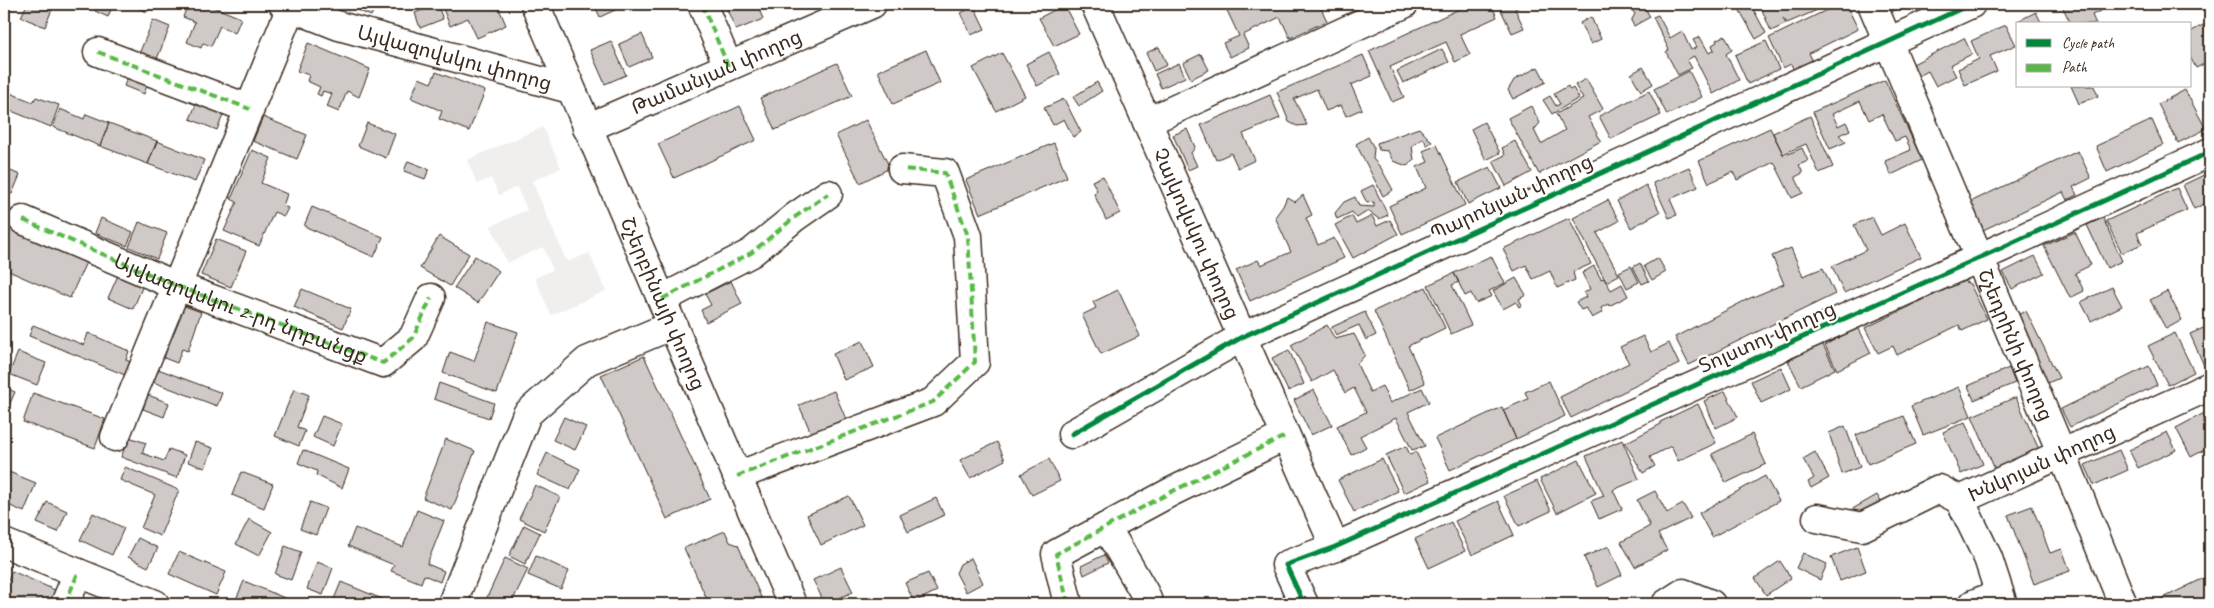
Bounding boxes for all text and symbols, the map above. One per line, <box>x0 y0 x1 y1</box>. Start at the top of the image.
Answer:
street label: Այվազովսկու փողոց <box>354 20 555 96</box>
legend <box>2016 22 2192 88</box>
street label: Թամանյան փողոց <box>627 24 806 120</box>
text: Cycle path <box>2062 34 2114 53</box>
text: Path <box>2062 58 2088 77</box>
street label: Չայկովսկու փողոց <box>1147 144 1245 323</box>
street label: Պարոնյան փողոց <box>1426 149 1597 246</box>
street label: Շչերբինայի փողոց <box>615 214 711 394</box>
street label: Այվազովսկու 2-րդ նրբանցք <box>110 248 371 369</box>
street label: Շչեդրինի փողոց <box>1972 265 2059 425</box>
street label: Տոլստոյ փողոց <box>1695 296 1840 379</box>
street label: Խնկոյան փողոց <box>1964 419 2119 508</box>

